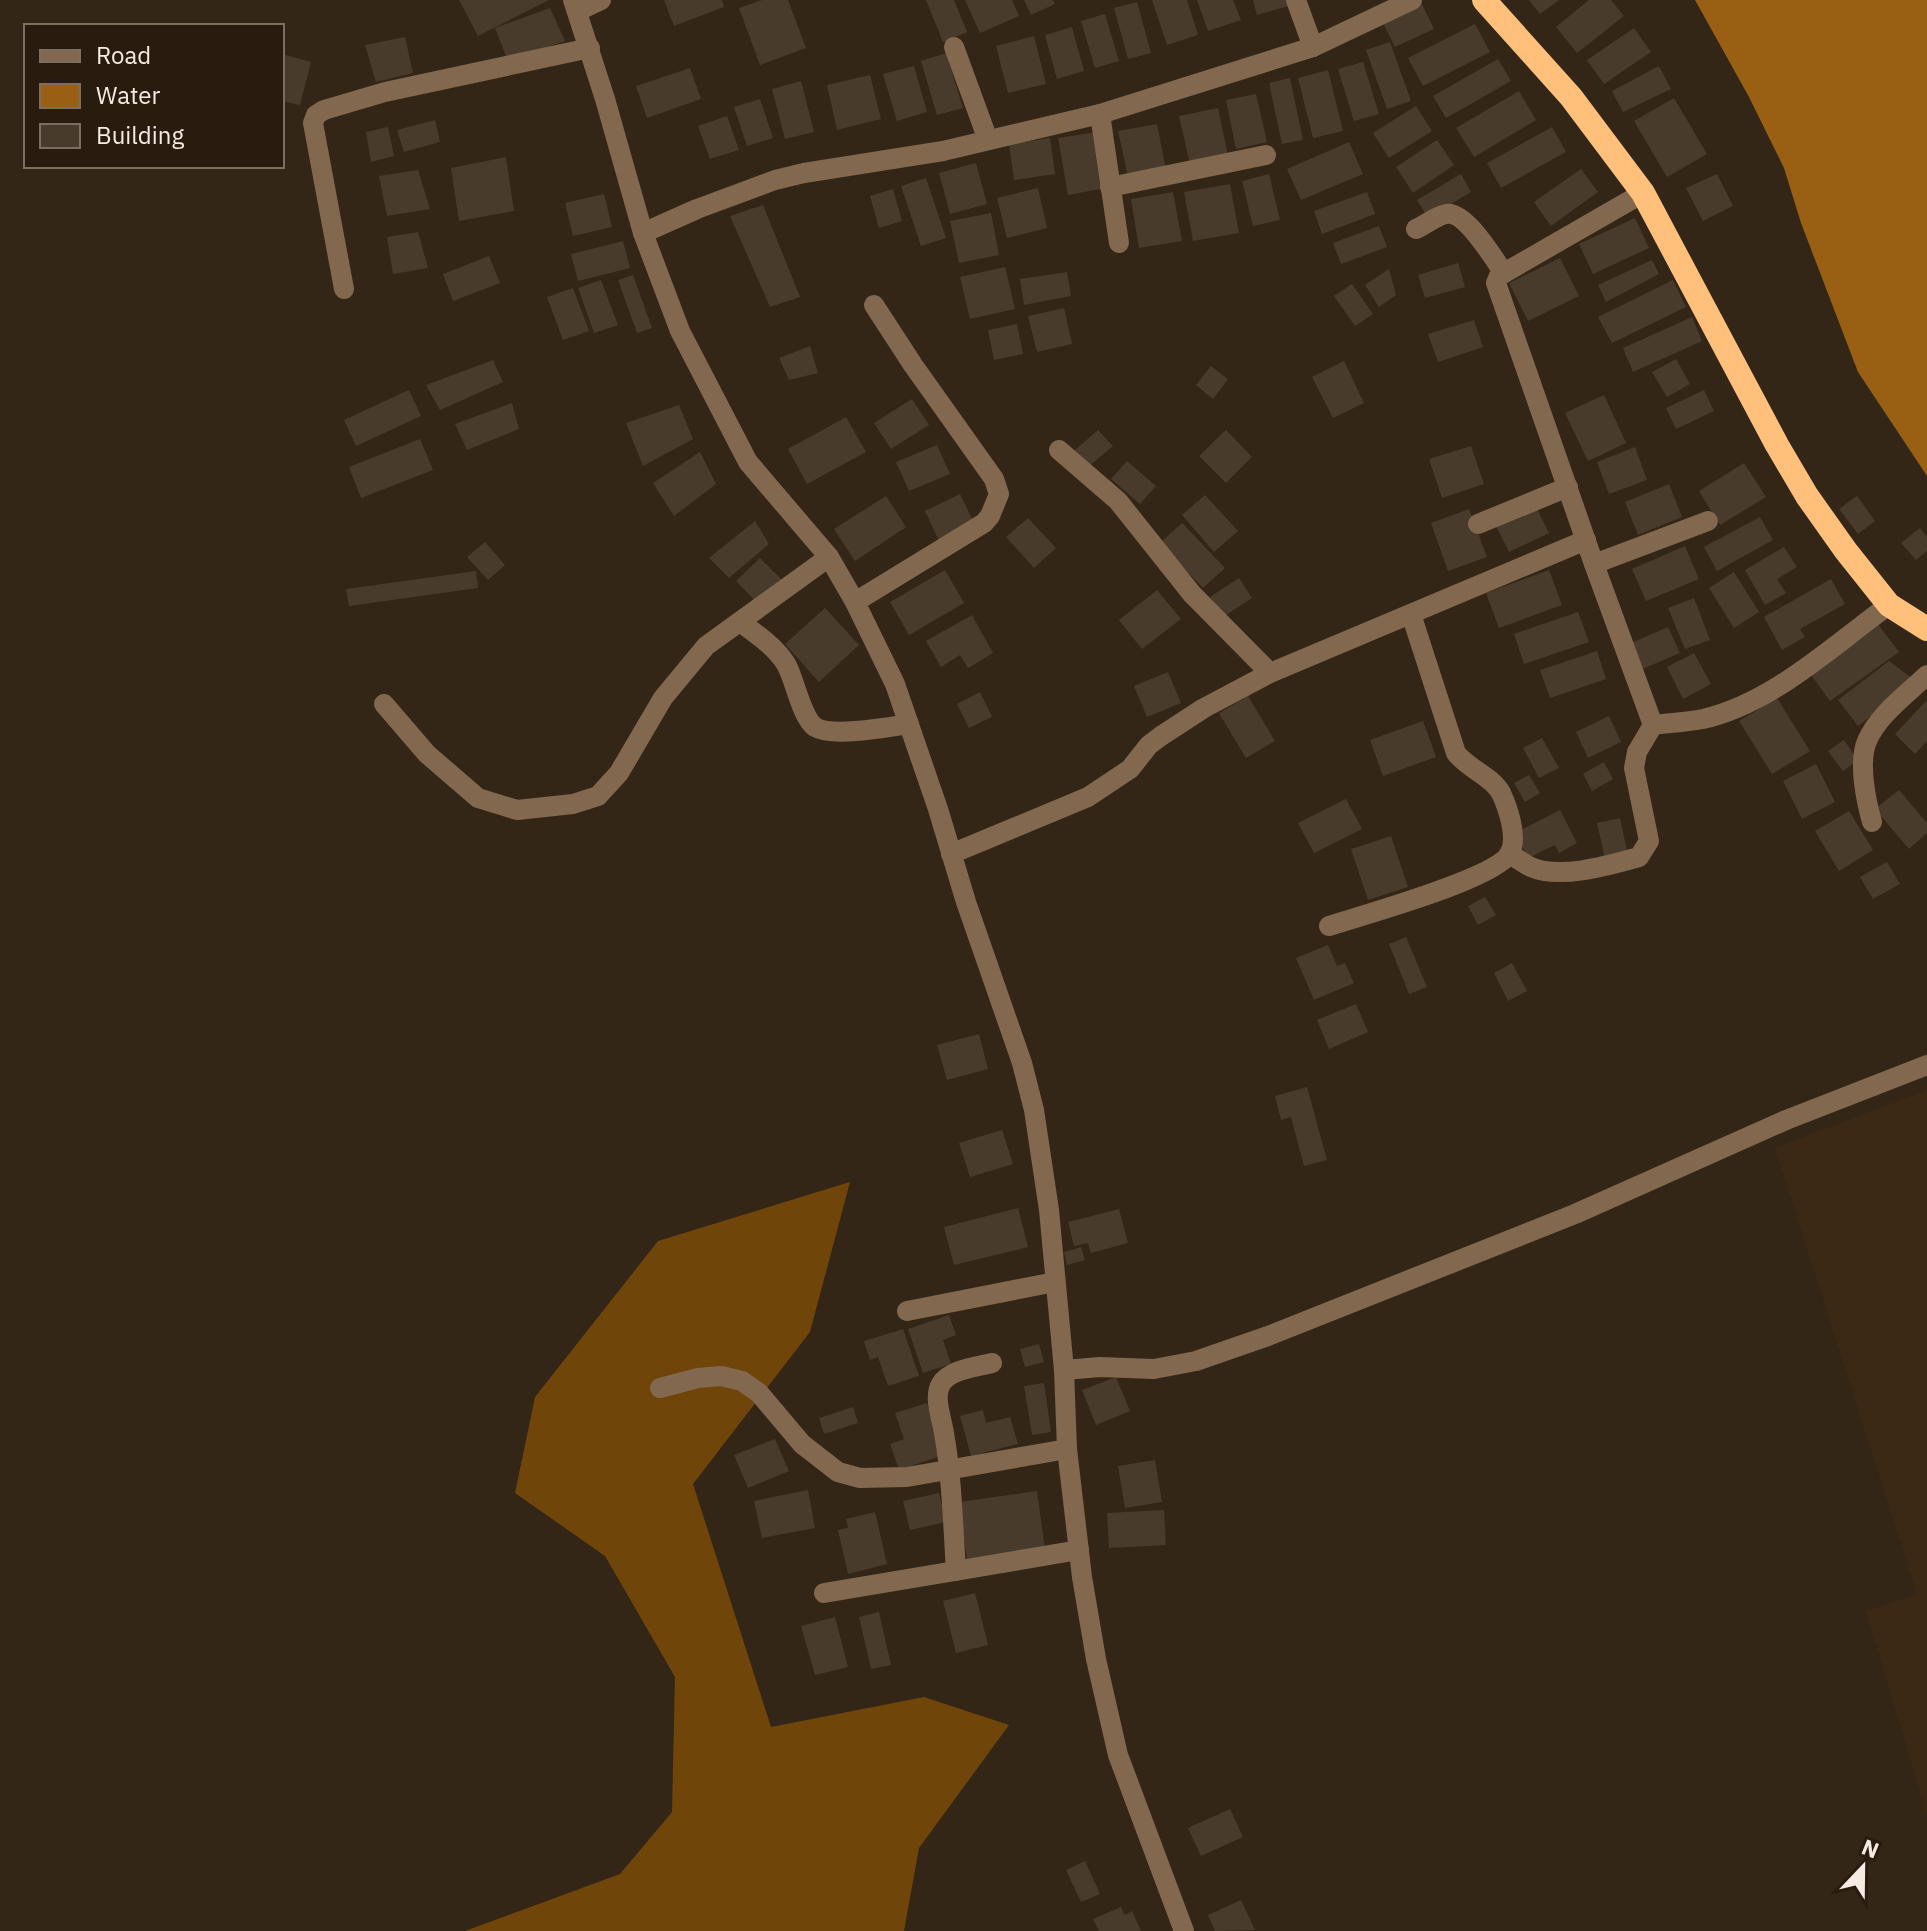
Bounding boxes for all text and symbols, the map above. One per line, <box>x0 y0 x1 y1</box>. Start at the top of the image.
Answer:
legend <box>24 24 284 168</box>
text: Road <box>96 39 151 71</box>
text: Water <box>96 79 160 111</box>
text: Building <box>96 119 184 151</box>
north arrow <box>1823 1827 1903 1907</box>
text: N <box>1858 1832 1883 1864</box>

